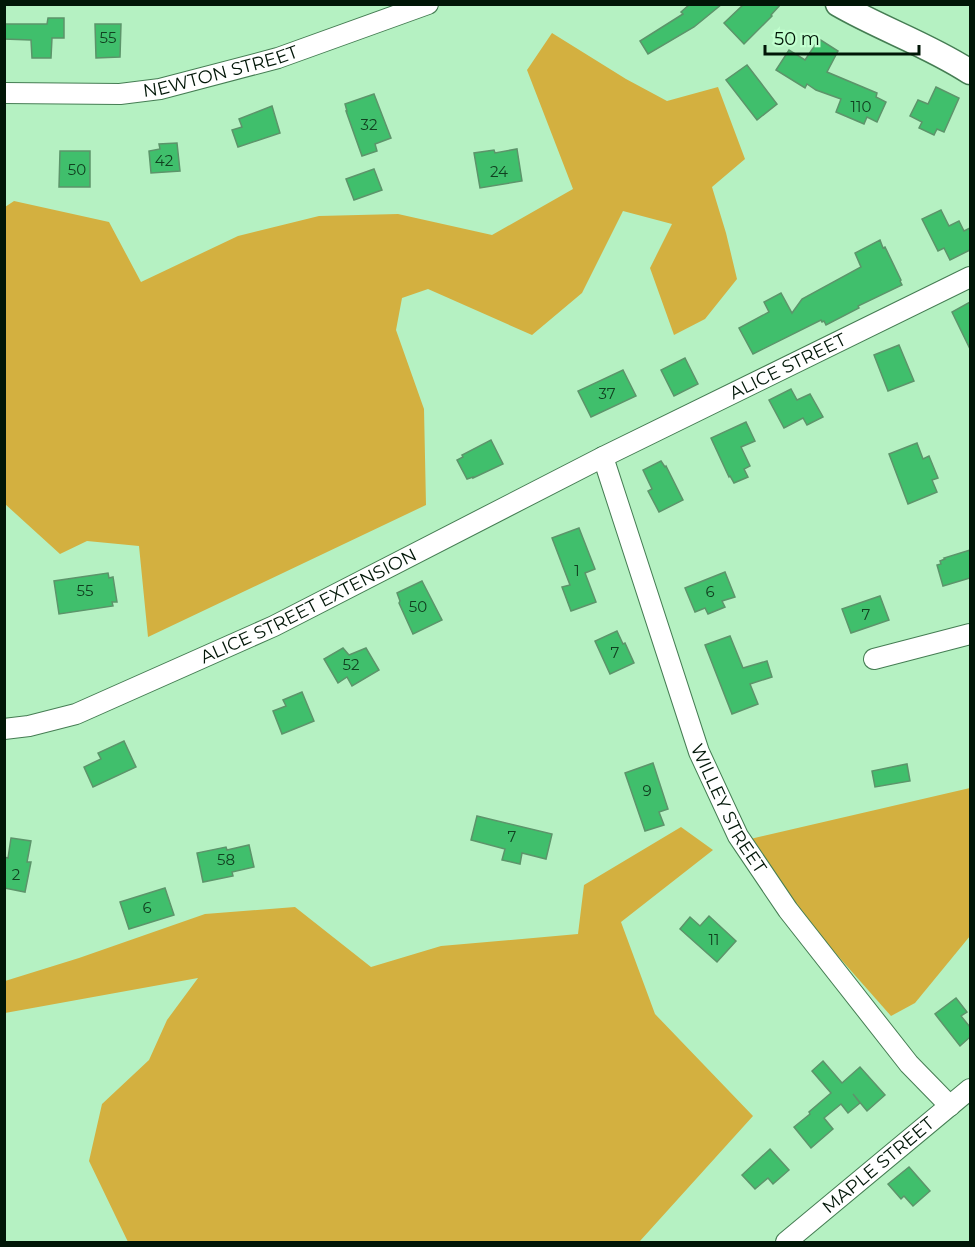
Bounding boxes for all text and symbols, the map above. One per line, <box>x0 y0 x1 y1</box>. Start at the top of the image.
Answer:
scale bar <box>765 18 920 56</box>
house number: 55 <box>100 28 116 47</box>
text: 50 m <box>774 28 820 50</box>
street label: NEWTON STREET <box>142 40 302 102</box>
house number: 110 <box>851 97 871 116</box>
house number: 32 <box>361 115 377 134</box>
house number: 42 <box>155 151 173 170</box>
house number: 50 <box>68 160 86 179</box>
house number: 24 <box>490 162 508 181</box>
street label: ALICE STREET <box>726 328 850 404</box>
house number: 37 <box>598 384 616 403</box>
street label: ALICE STREET EXTENSION <box>197 544 420 668</box>
house number: 1 <box>574 561 580 580</box>
house number: 55 <box>77 581 93 600</box>
house number: 6 <box>705 582 715 601</box>
house number: 50 <box>409 597 427 616</box>
house number: 7 <box>862 605 871 624</box>
house number: 7 <box>611 643 620 662</box>
house number: 52 <box>343 655 359 674</box>
street label: WILLEY STREET <box>686 740 771 878</box>
house number: 9 <box>642 781 652 800</box>
house number: 7 <box>508 827 517 846</box>
house number: 58 <box>217 850 235 869</box>
house number: 2 <box>12 865 20 884</box>
house number: 6 <box>142 898 152 917</box>
house number: 11 <box>709 930 719 949</box>
street label: MAPLE STREET <box>818 1112 939 1218</box>

